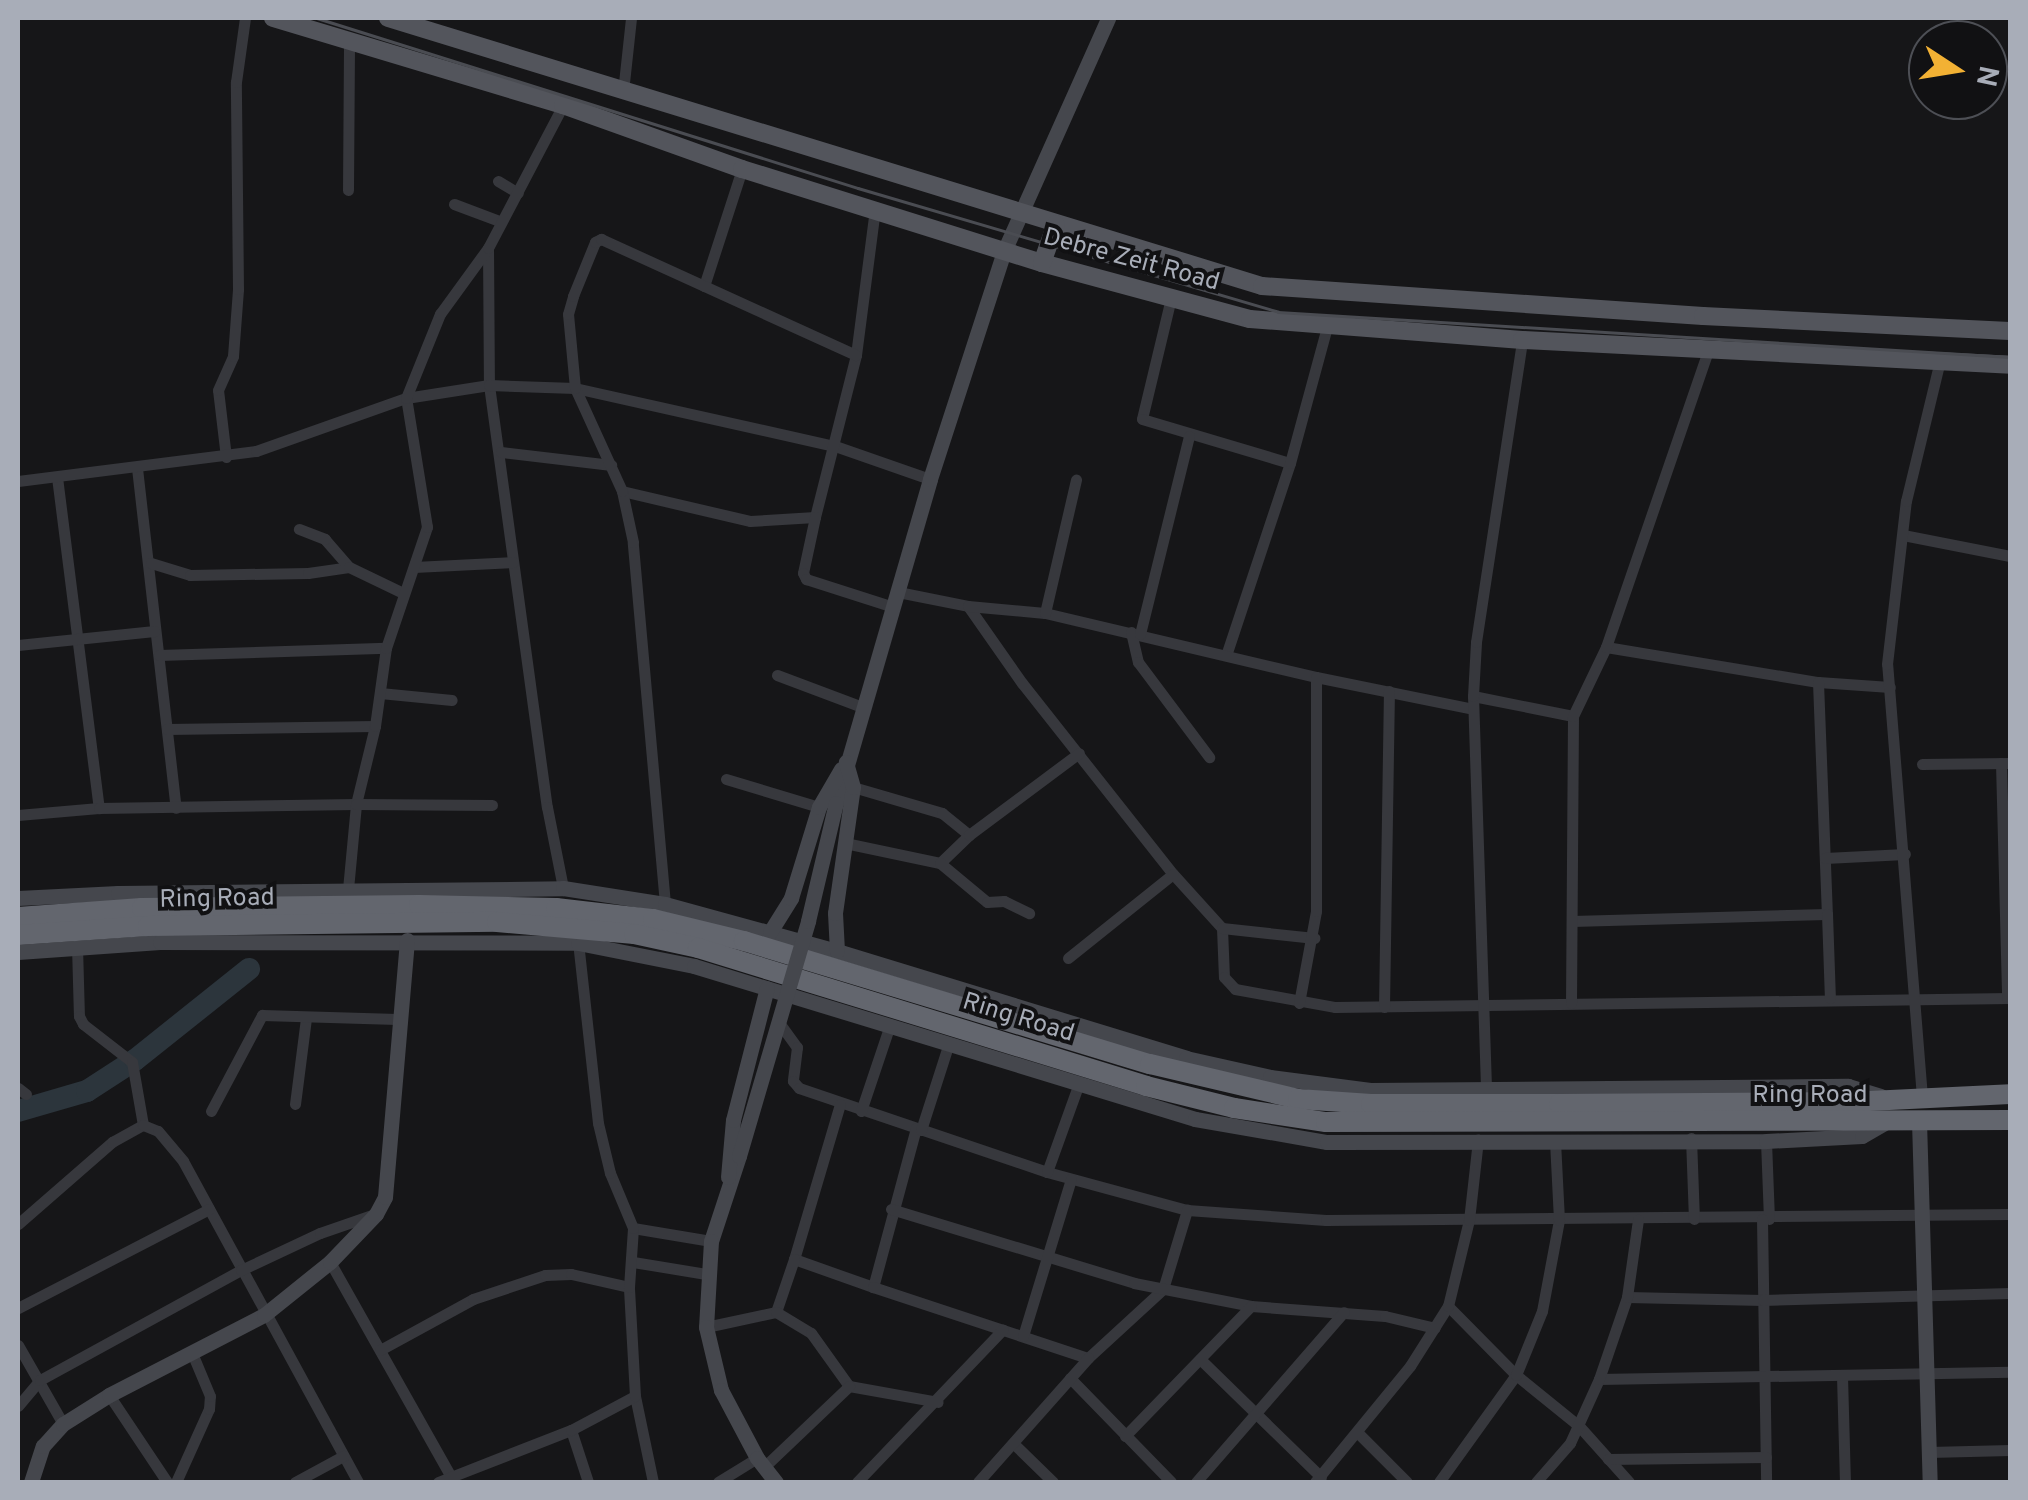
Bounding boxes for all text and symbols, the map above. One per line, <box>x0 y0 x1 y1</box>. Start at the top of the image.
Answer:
north arrow <box>1908 20 2008 120</box>
text: N <box>1966 62 2005 89</box>
street label: Debre Zeit Road <box>1040 223 1222 299</box>
street label: Ring Road <box>159 884 275 916</box>
street label: Ring Road <box>959 988 1077 1050</box>
street label: Ring Road <box>1752 1081 1868 1111</box>

